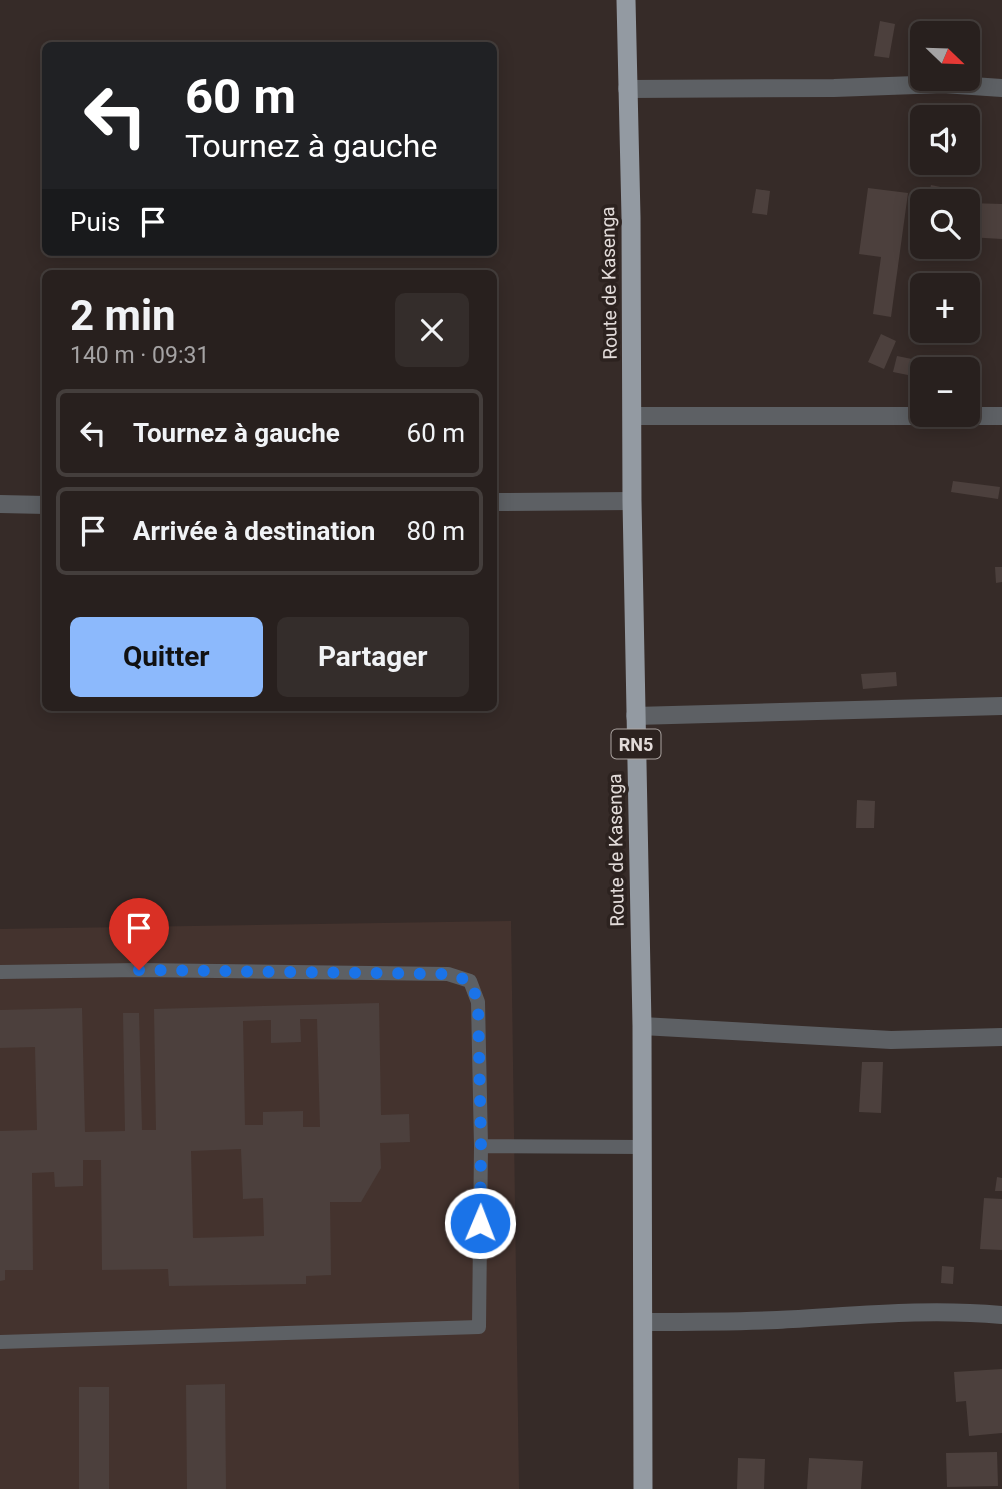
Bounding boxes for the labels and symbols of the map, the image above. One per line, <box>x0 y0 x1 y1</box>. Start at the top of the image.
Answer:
north arrow <box>910 21 980 91</box>
street label: Route de Kasenga <box>596 206 622 360</box>
road number: RN5 <box>612 730 660 758</box>
street label: Route de Kasenga <box>603 773 629 927</box>
pin <box>109 898 169 970</box>
position arrow <box>443 1186 517 1260</box>

